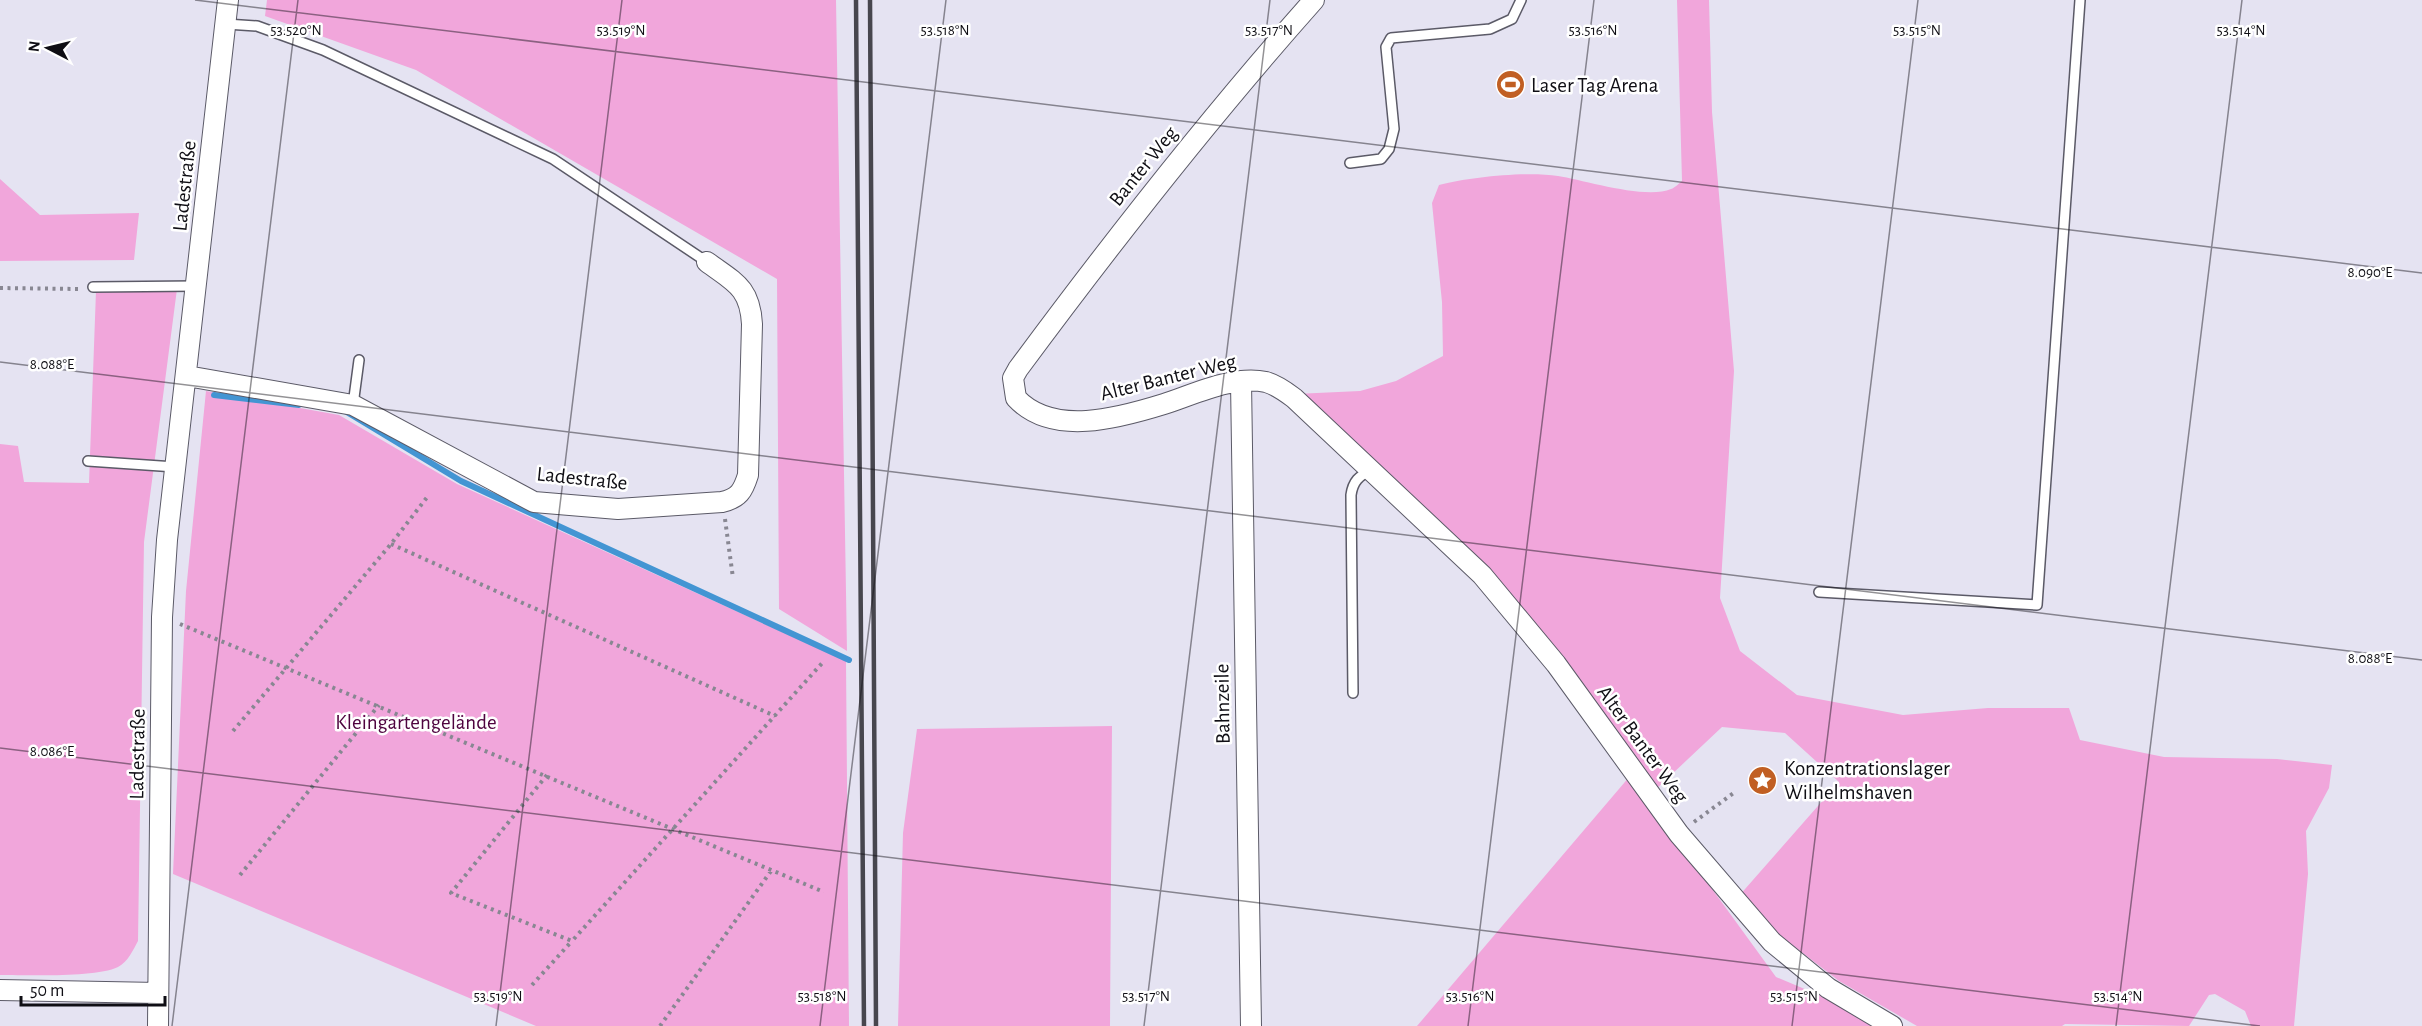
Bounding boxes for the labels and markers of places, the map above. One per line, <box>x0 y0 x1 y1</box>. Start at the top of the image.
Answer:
sports icon: Laser Tag Arena <box>1494 69 1526 101</box>
place label: Laser Tag Arena <box>1531 75 1659 96</box>
place label: Konzentrationslager Wilhelmshaven <box>1784 758 1950 803</box>
place icon: Konzentrationslager Wilhelmshaven <box>1747 764 1779 796</box>

